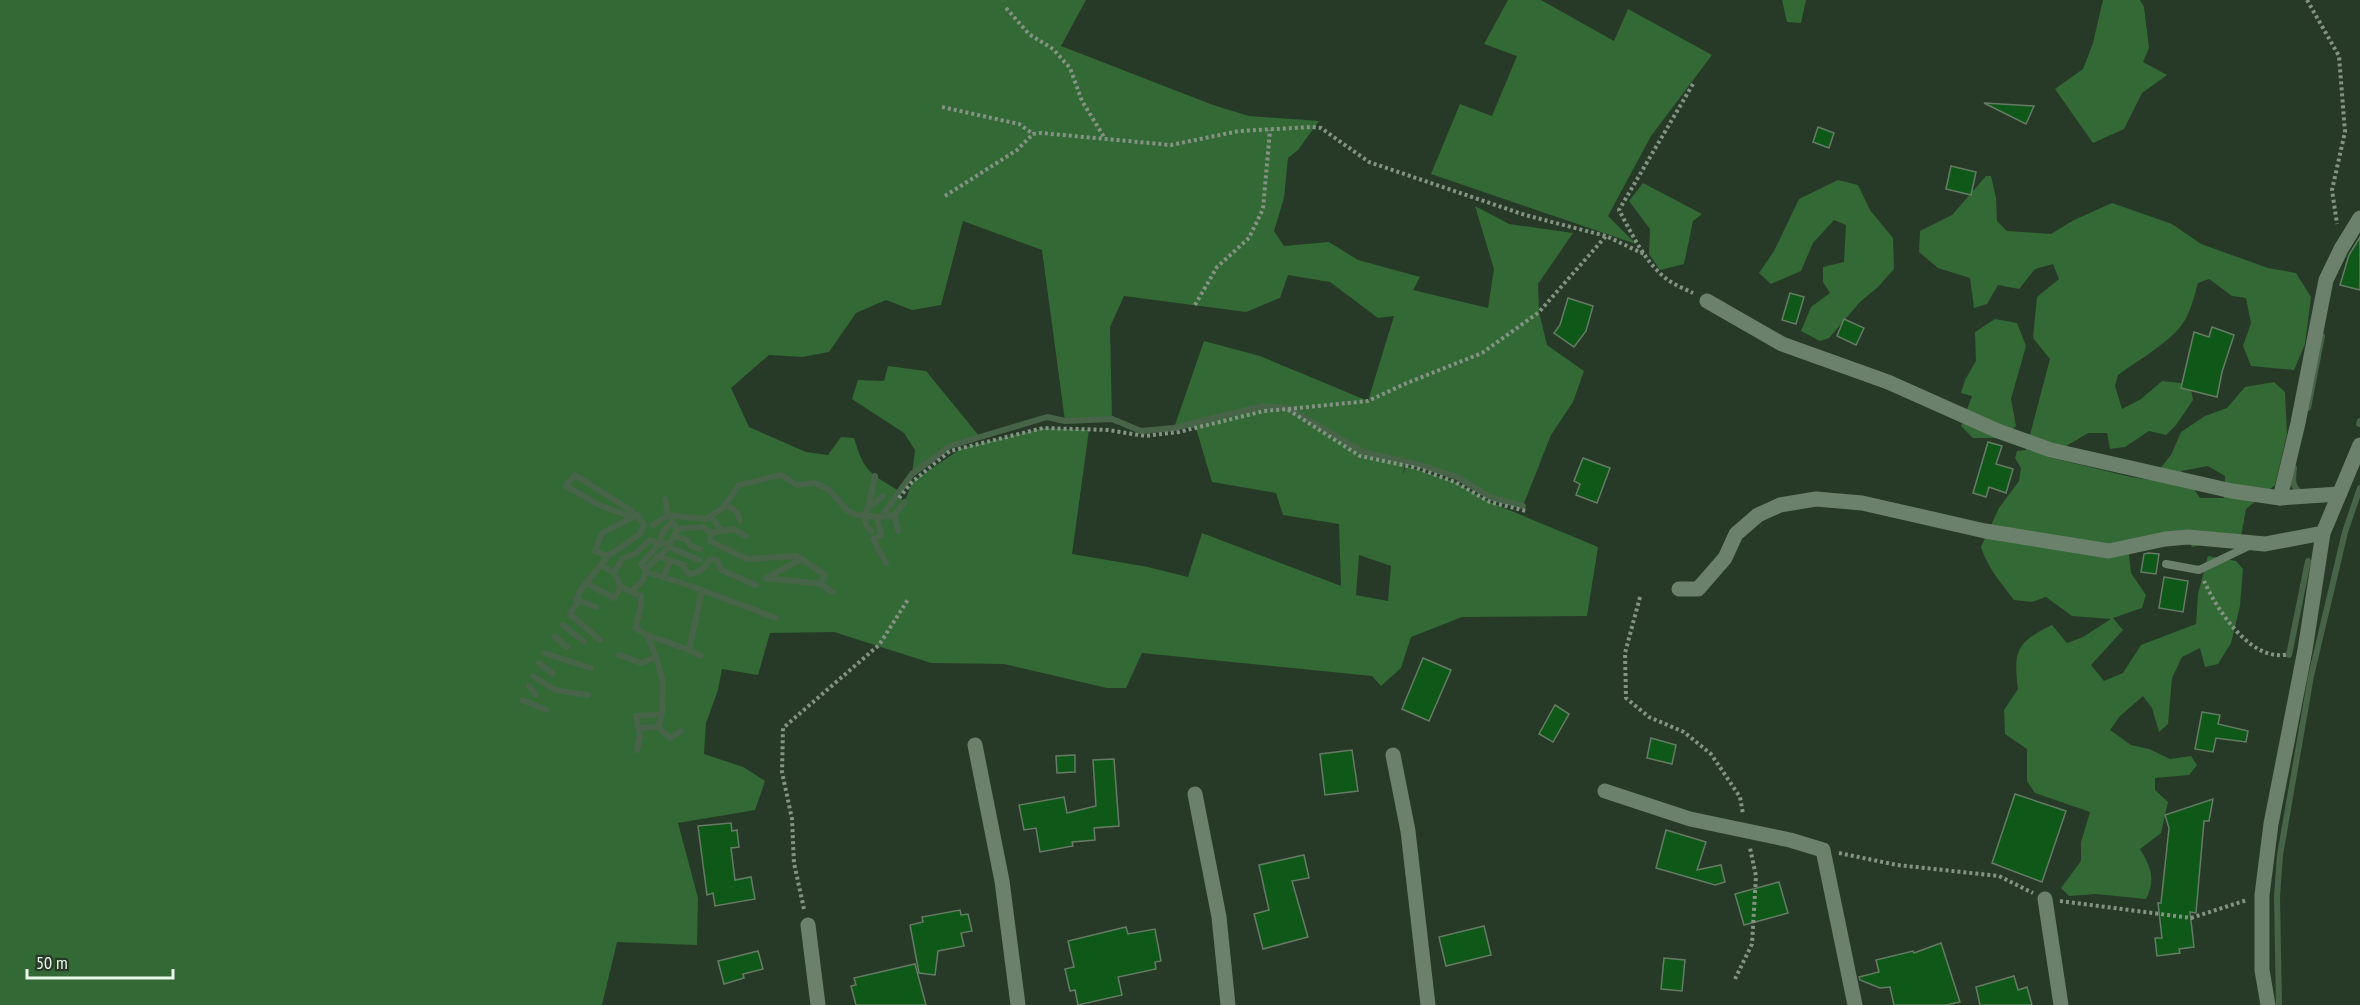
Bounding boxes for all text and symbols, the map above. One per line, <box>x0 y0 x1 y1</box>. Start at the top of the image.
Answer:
scale bar <box>27 942 172 980</box>
text: 50 m <box>36 951 68 974</box>

